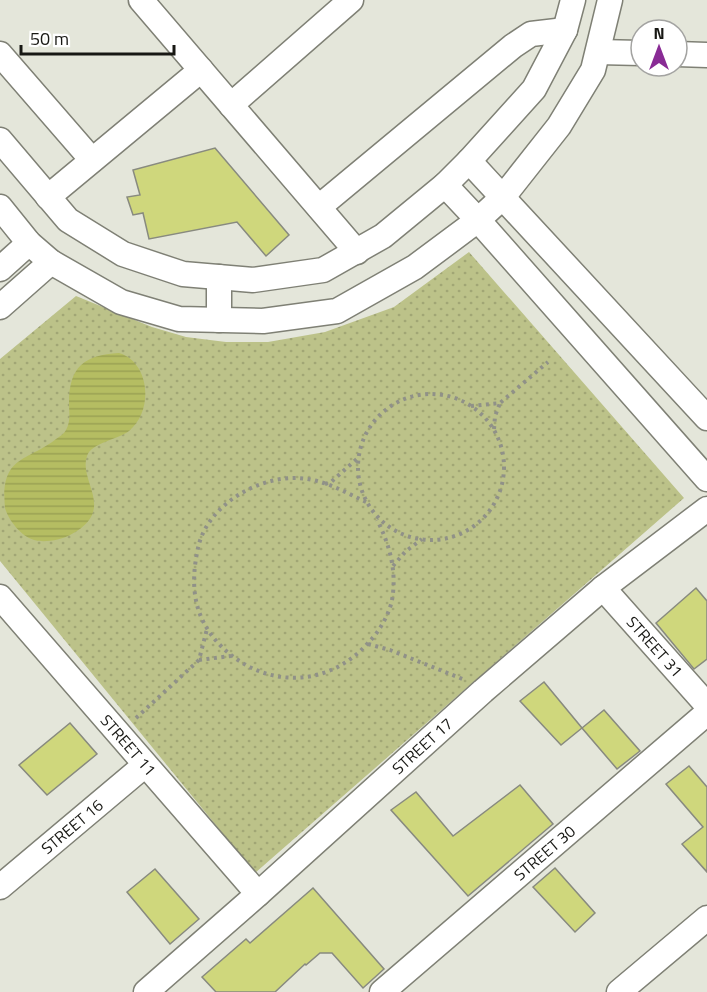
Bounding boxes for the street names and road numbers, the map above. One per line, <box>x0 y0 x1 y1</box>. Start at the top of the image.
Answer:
street label: STREET 31 <box>621 610 689 682</box>
street label: STREET 11 <box>95 709 162 781</box>
street label: STREET 17 <box>386 712 458 780</box>
street label: STREET 16 <box>36 793 108 860</box>
street label: STREET 30 <box>508 819 581 886</box>

